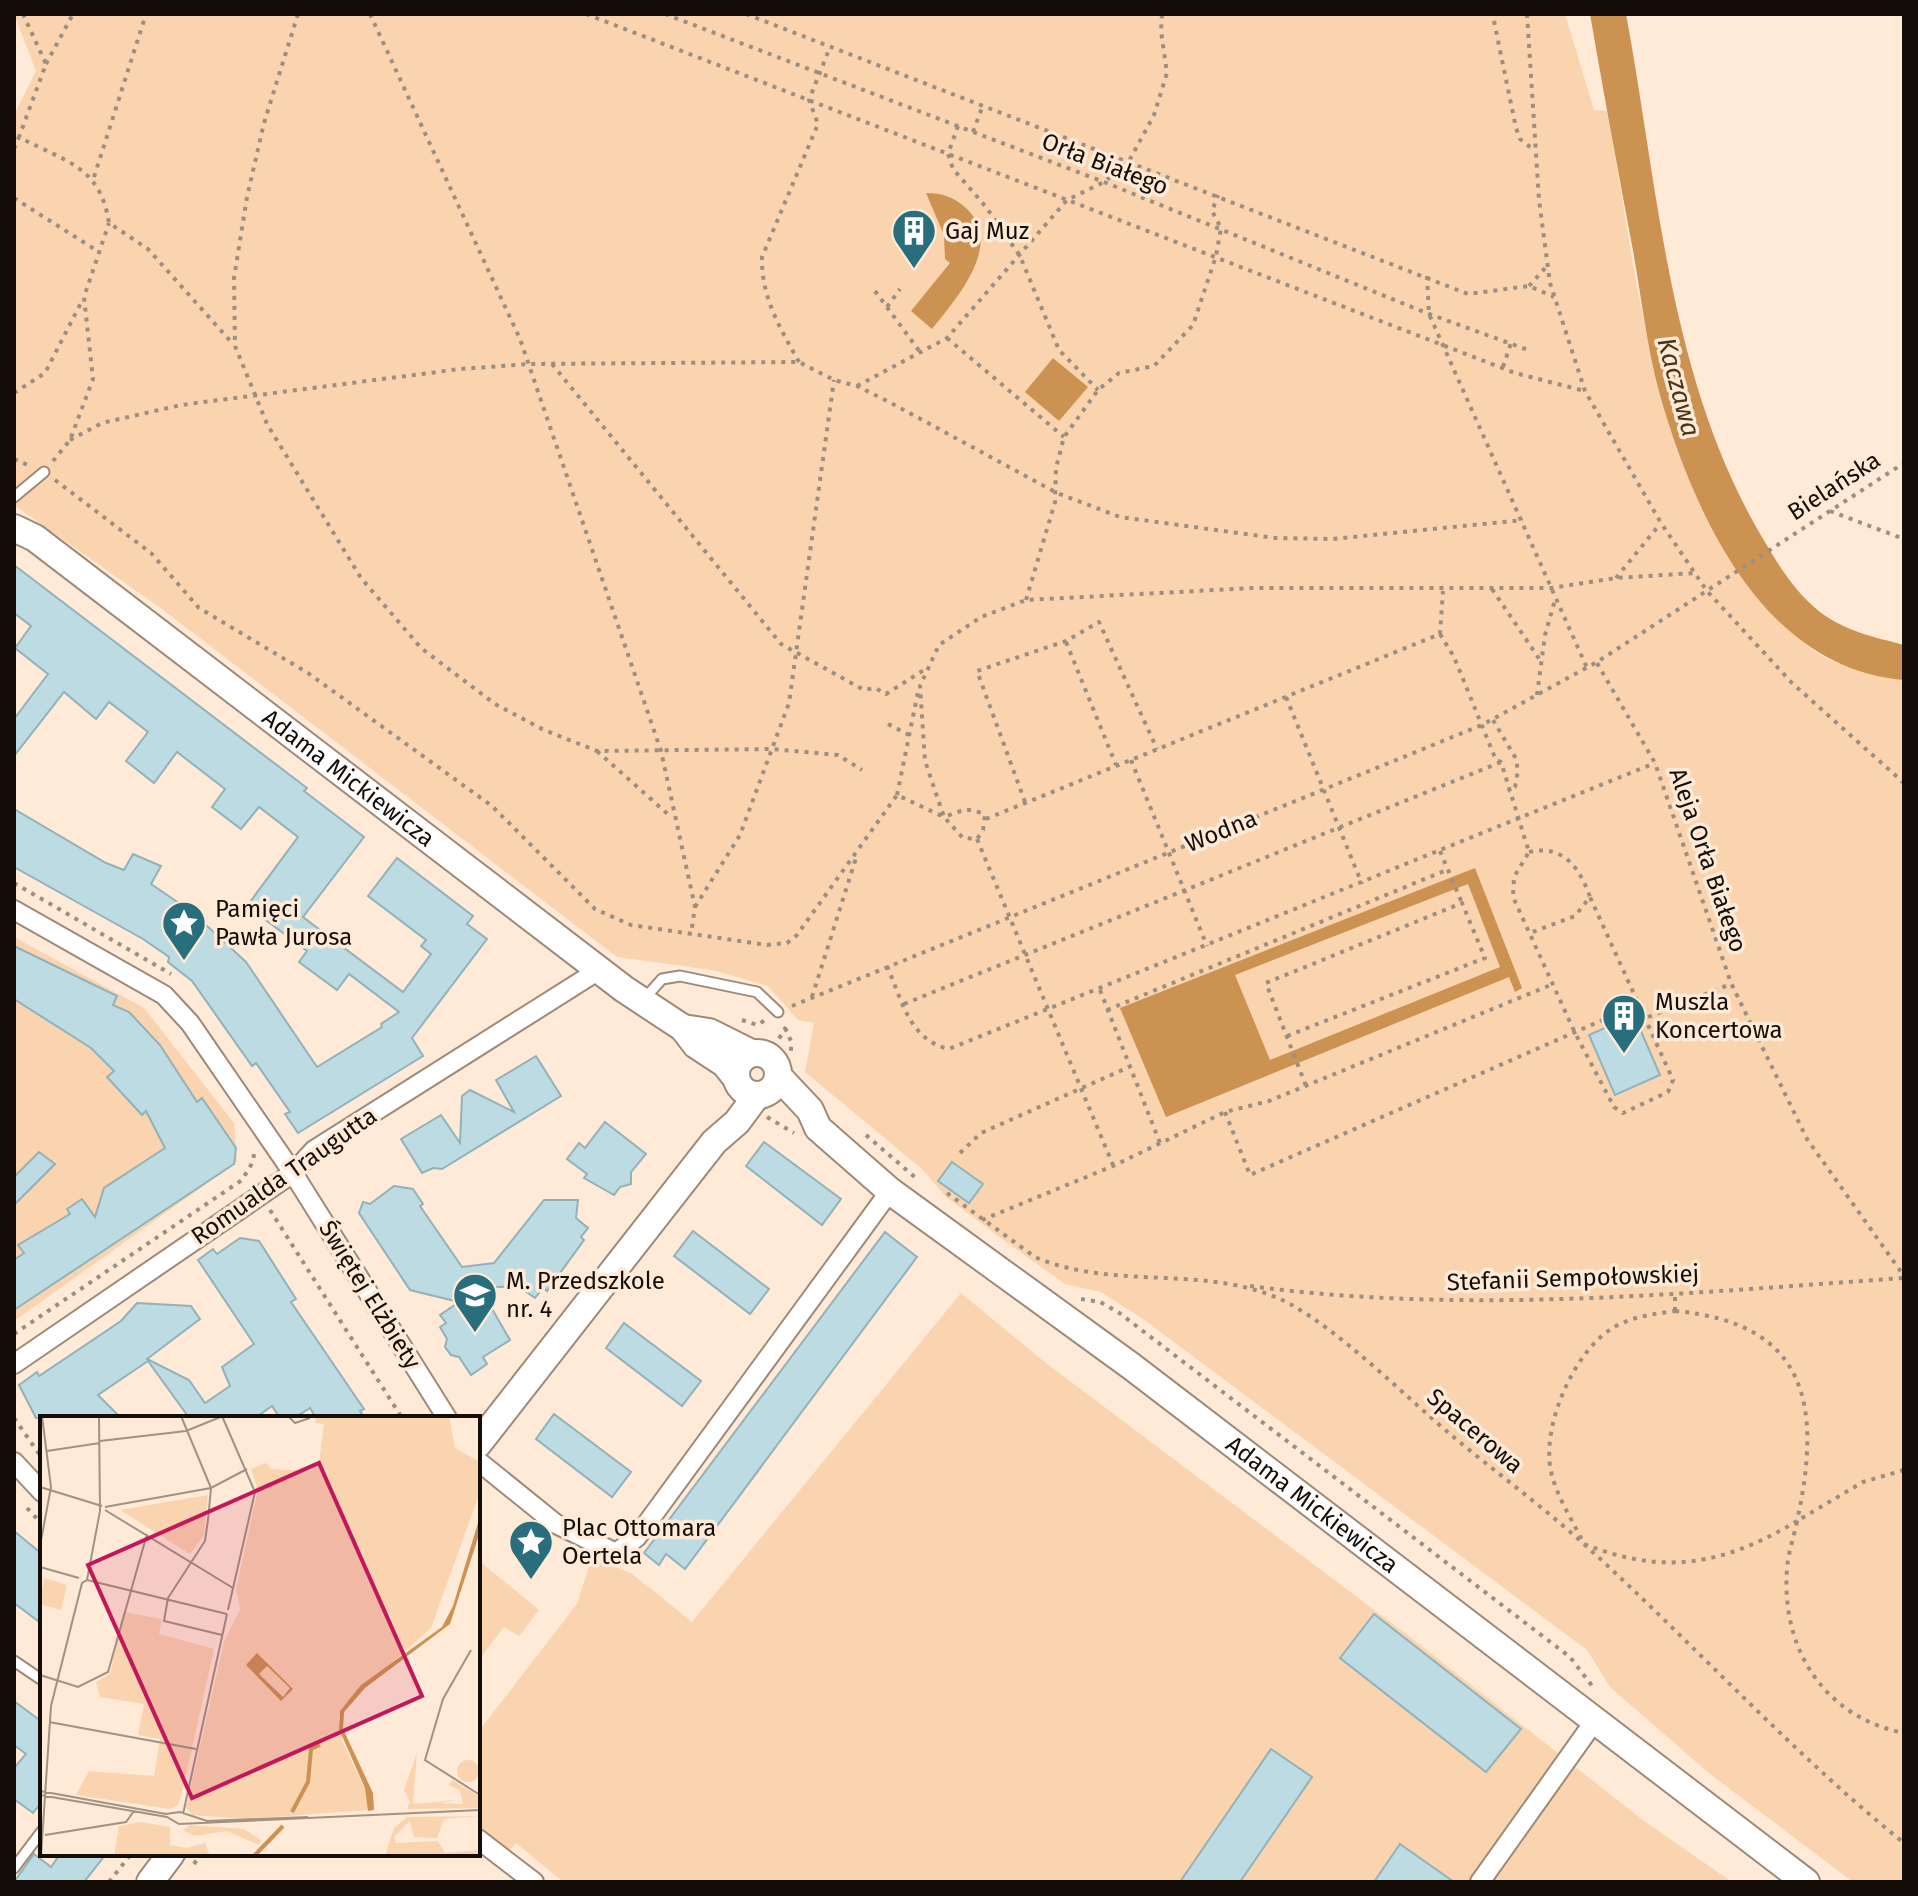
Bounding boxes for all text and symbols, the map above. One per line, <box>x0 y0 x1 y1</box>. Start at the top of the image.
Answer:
street label: Orła Białego <box>1038 127 1172 201</box>
building icon: Gaj Muz <box>890 207 938 270</box>
place label: Gaj Muz <box>945 217 1029 245</box>
water label: Kaczawa <box>1650 334 1707 440</box>
street label: Bielańska <box>1782 446 1886 526</box>
street label: Adama Mickiewicza <box>257 703 440 853</box>
street label: Aleja Orła Białego <box>1663 764 1753 956</box>
street label: Wodna <box>1181 804 1261 858</box>
place label: Pamięci Pawła Jurosa <box>215 895 352 951</box>
place icon: Pamięci Pawła Jurosa <box>160 899 208 962</box>
place label: Muszla Koncertowa <box>1655 988 1783 1044</box>
building icon: Muszla Koncertowa <box>1600 992 1648 1055</box>
street label: Romualda Traugutta <box>186 1102 382 1250</box>
street label: Świętej Elżbiety <box>313 1215 428 1374</box>
street label: Stefanii Sempołowskiej <box>1446 1260 1700 1296</box>
place label: M. Przedszkole nr. 4 <box>506 1267 665 1323</box>
school or university icon: M. Przedszkole nr. 4 <box>451 1271 499 1334</box>
street label: Spacerowa <box>1421 1383 1529 1479</box>
inset map <box>40 1416 480 1856</box>
street label: Adama Mickiewicza <box>1221 1430 1404 1579</box>
place label: Plac Ottomara Oertela <box>562 1514 716 1570</box>
place icon: Plac Ottomara Oertela <box>507 1518 555 1581</box>

